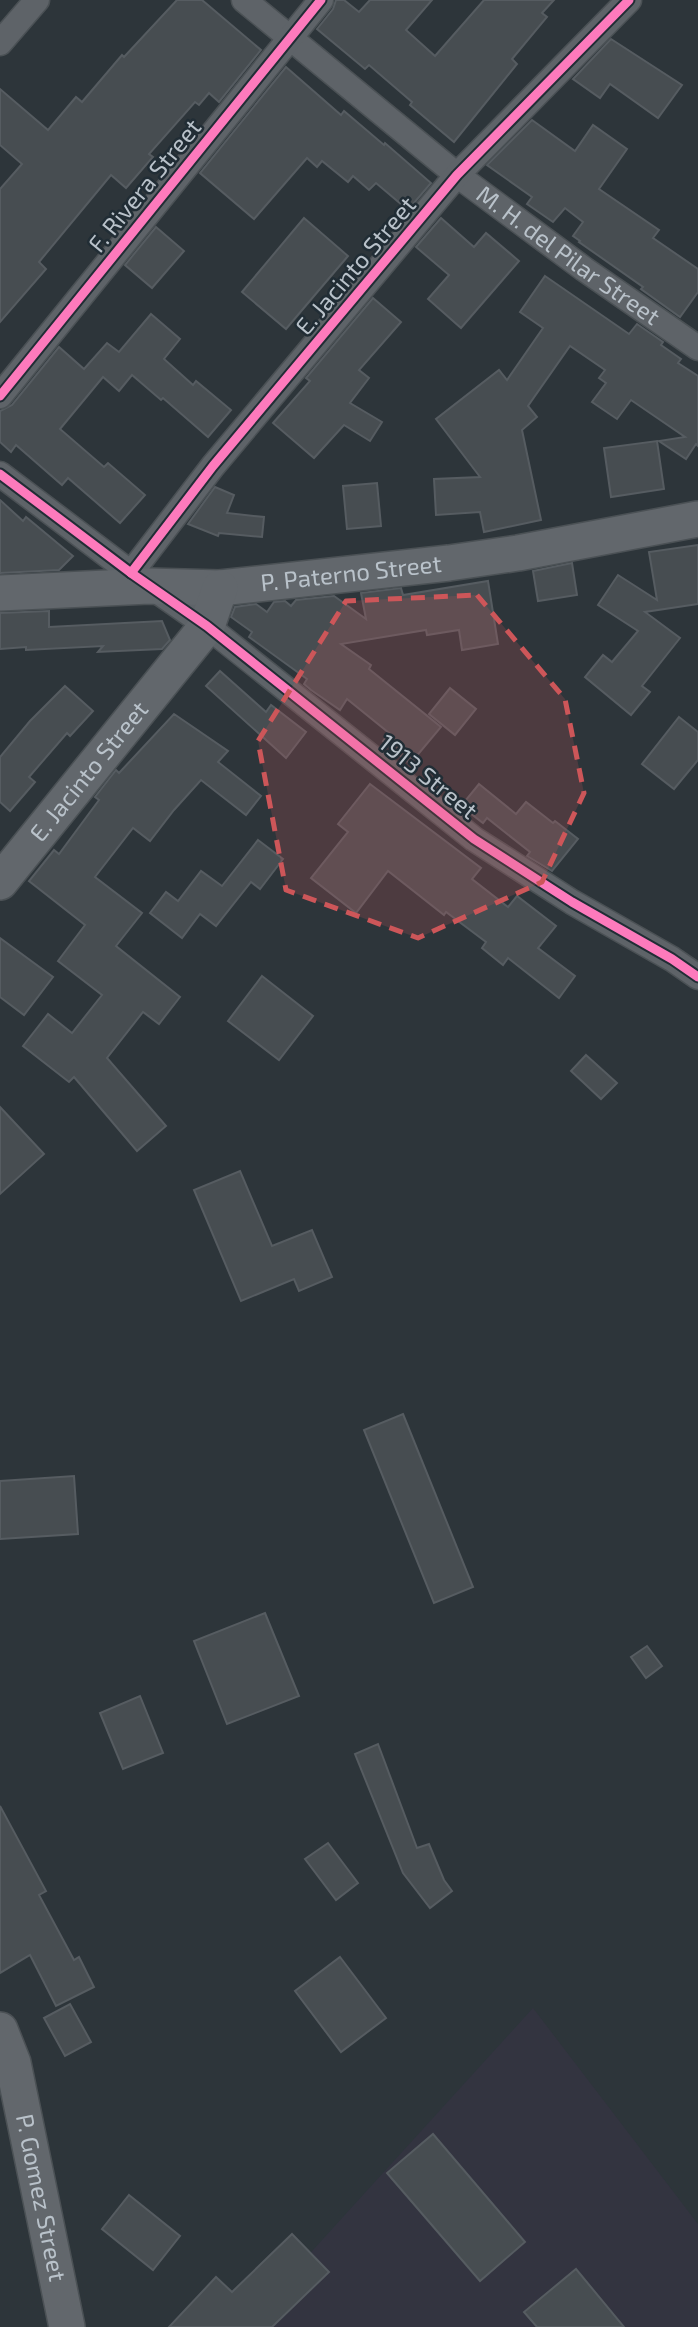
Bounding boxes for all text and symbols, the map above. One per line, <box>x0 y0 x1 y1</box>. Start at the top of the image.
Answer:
street label: F. Rivera Street <box>81 113 206 258</box>
street label: M. H. del Pilar Street <box>472 179 666 330</box>
street label: E. Jacinto Street <box>289 190 421 340</box>
street label: P. Paterno Street <box>259 548 443 596</box>
street label: E. Jacinto Street <box>23 695 153 847</box>
street label: 1913 Street <box>374 727 484 824</box>
street label: P. Gomez Street <box>11 2111 73 2284</box>

